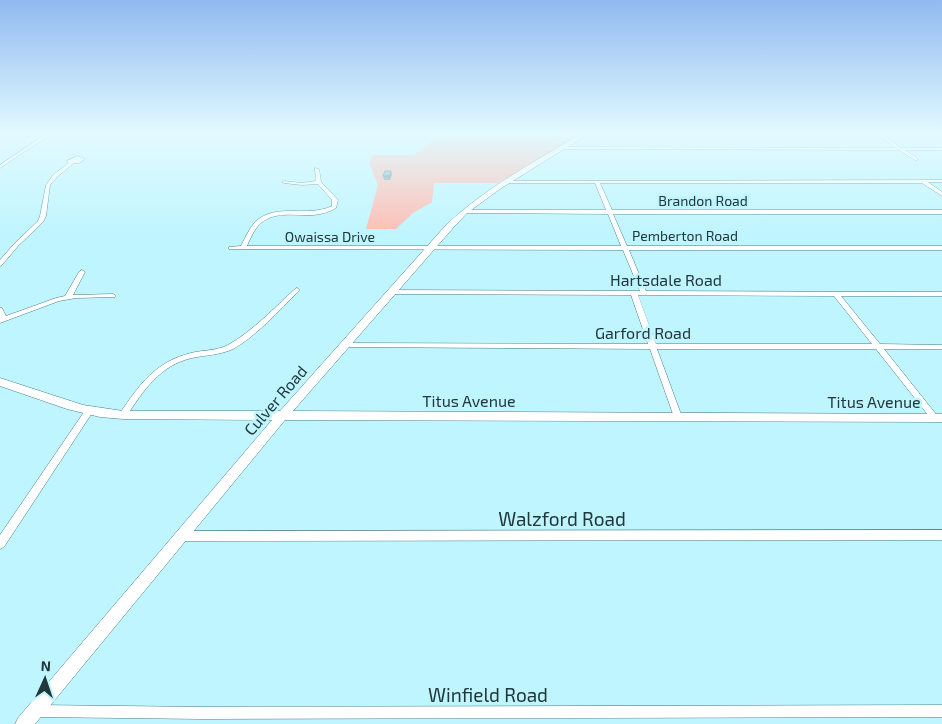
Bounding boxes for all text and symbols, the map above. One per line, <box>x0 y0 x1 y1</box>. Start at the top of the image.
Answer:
street label: Brandon Road <box>658 192 748 209</box>
street label: Pemberton Road <box>632 227 738 244</box>
street label: Owaissa Drive <box>285 228 375 245</box>
street label: Hartsdale Road <box>610 270 722 289</box>
street label: Garford Road <box>595 323 691 342</box>
street label: Culver Road <box>240 361 310 439</box>
street label: Titus Avenue <box>422 391 516 410</box>
street label: Titus Avenue <box>827 392 921 411</box>
street label: Walzford Road <box>498 507 626 530</box>
north arrow <box>20 654 70 704</box>
text: N <box>40 657 51 674</box>
street label: Winfield Road <box>428 683 548 706</box>

